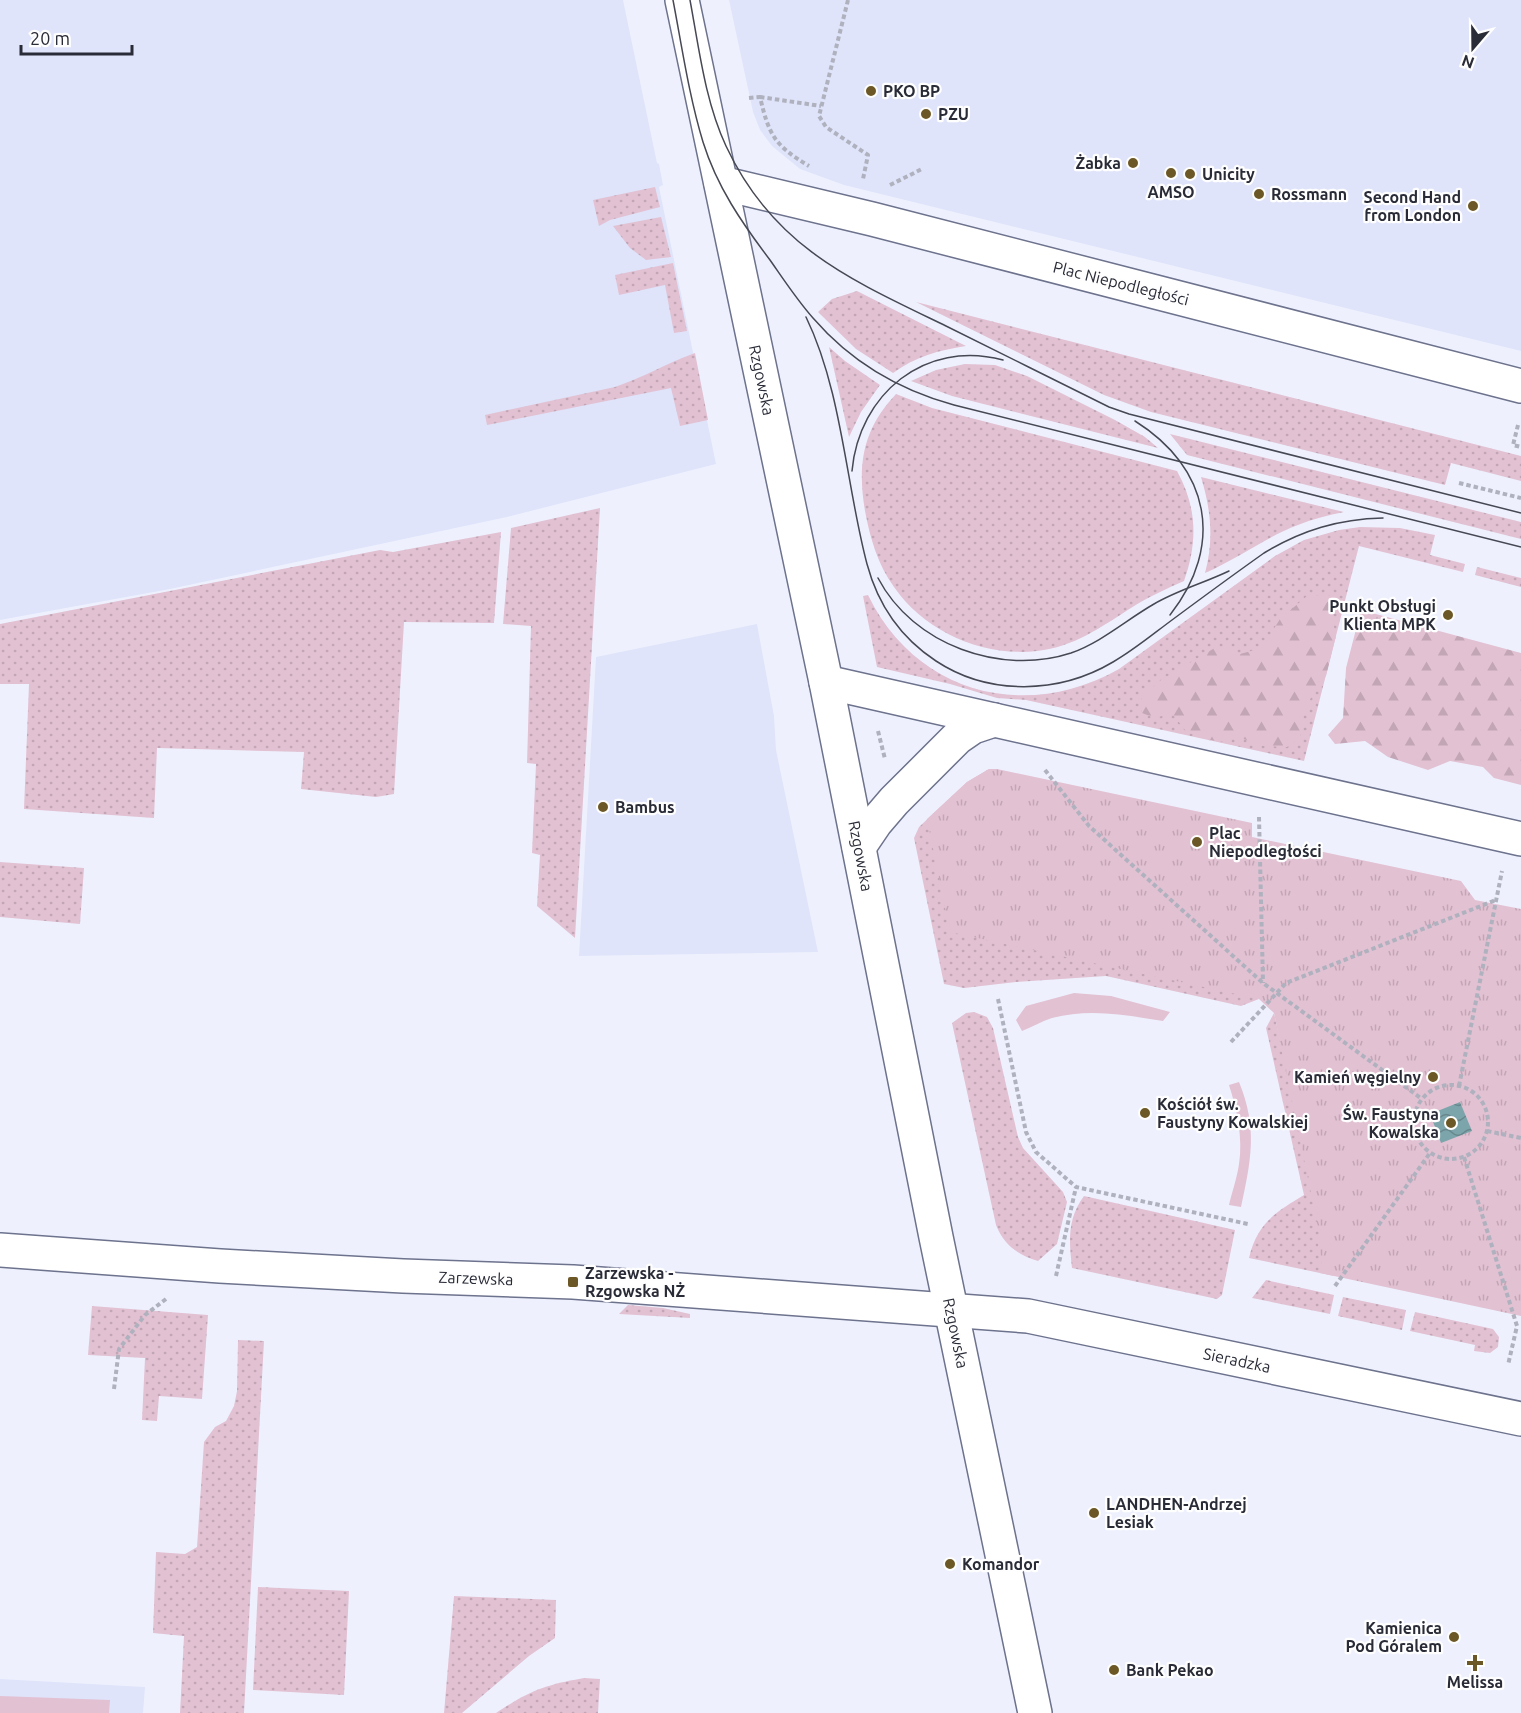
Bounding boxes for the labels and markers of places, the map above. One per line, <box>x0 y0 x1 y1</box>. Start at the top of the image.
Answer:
place label: PKO BP <box>883 82 940 100</box>
marker: PKO BP <box>864 84 878 98</box>
place label: PZU <box>938 105 969 123</box>
marker: PZU <box>919 107 933 121</box>
place label: Żabka <box>1075 154 1121 172</box>
marker: Żabka <box>1126 156 1140 170</box>
place label: Unicity <box>1202 165 1255 183</box>
marker: AMSO <box>1164 166 1178 180</box>
marker: Unicity <box>1183 167 1197 181</box>
place label: AMSO <box>1147 183 1195 201</box>
place label: Rossmann <box>1271 185 1347 203</box>
marker: Rossmann <box>1252 187 1266 201</box>
place label: Second Hand from London <box>1364 188 1461 224</box>
marker: Second Hand from London <box>1466 199 1480 213</box>
place label: Punkt Obsługi Klienta MPK <box>1329 597 1436 633</box>
marker: Punkt Obsługi Klienta MPK <box>1441 608 1455 622</box>
place label: Bambus <box>615 798 675 816</box>
marker: Bambus <box>596 800 610 814</box>
place label: Plac Niepodległości <box>1209 824 1322 860</box>
marker: Plac Niepodległości <box>1190 835 1204 849</box>
place label: Kamień węgielny <box>1294 1068 1421 1087</box>
marker: Kamień węgielny <box>1426 1070 1440 1084</box>
place label: Kościół św. Faustyny Kowalskiej <box>1157 1095 1308 1131</box>
place label: Św. Faustyna Kowalska <box>1343 1103 1439 1141</box>
marker: Kościół św. Faustyny Kowalskiej <box>1138 1106 1152 1120</box>
marker: Św. Faustyna Kowalska <box>1444 1116 1458 1130</box>
place label: Zarzewska - Rzgowska NŻ <box>585 1264 686 1300</box>
marker: Zarzewska - Rzgowska NŻ <box>566 1275 580 1289</box>
place label: LANDHEN-Andrzej Lesiak <box>1106 1495 1247 1531</box>
marker: LANDHEN-Andrzej Lesiak <box>1087 1506 1101 1520</box>
place label: Komandor <box>962 1555 1040 1573</box>
marker: Komandor <box>943 1557 957 1571</box>
place label: Kamienica Pod Góralem <box>1345 1619 1442 1655</box>
marker: Kamienica Pod Góralem <box>1447 1630 1461 1644</box>
marker: Melissa <box>1468 1656 1482 1670</box>
place label: Bank Pekao <box>1126 1661 1214 1679</box>
marker: Bank Pekao <box>1107 1663 1121 1677</box>
place label: Melissa <box>1447 1673 1503 1691</box>

